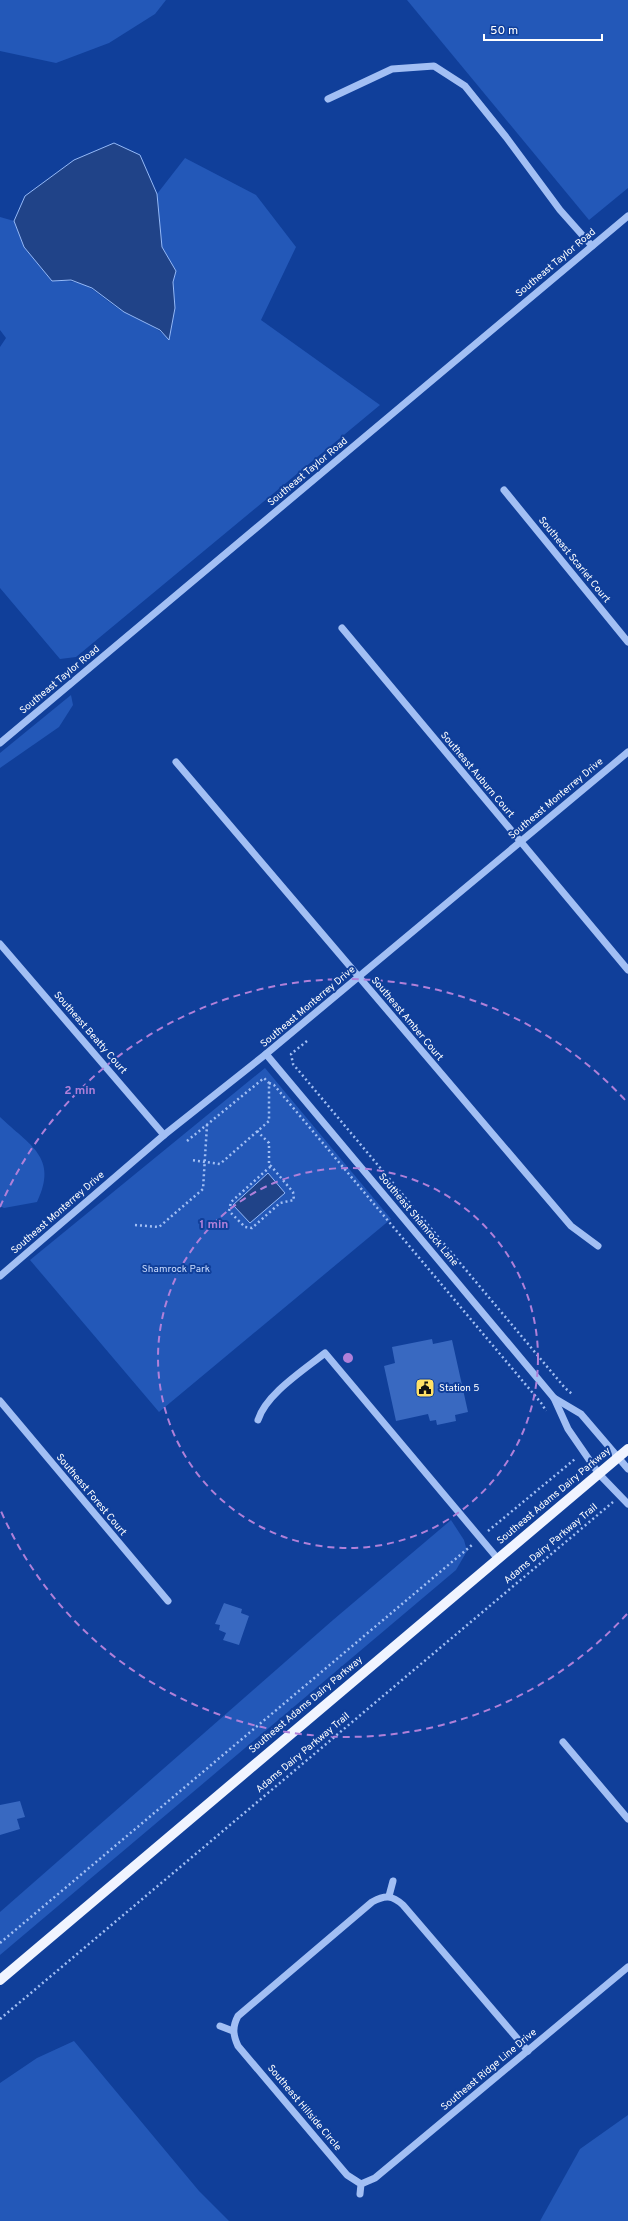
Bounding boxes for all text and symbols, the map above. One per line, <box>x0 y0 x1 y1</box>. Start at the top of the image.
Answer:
scale bar <box>484 16 602 42</box>
text: 50 m <box>490 23 518 39</box>
street label: Southeast Taylor Road <box>513 226 599 300</box>
street label: Southeast Taylor Road <box>265 435 351 509</box>
street label: Southeast Scarlet Court <box>535 514 613 606</box>
street label: Southeast Taylor Road <box>17 643 103 717</box>
street label: Southeast Auburn Court <box>437 729 517 821</box>
street label: Southeast Monterrey Drive <box>506 755 606 843</box>
street label: Southeast Monterrey Drive <box>258 963 358 1051</box>
street label: Southeast Amber Court <box>368 974 446 1064</box>
street label: Southeast Beatty Court <box>51 989 130 1077</box>
text: 2 min <box>64 1083 96 1099</box>
street label: Southeast Monterrey Drive <box>8 1169 108 1257</box>
street label: Southeast Shamrock Lane <box>375 1171 461 1269</box>
text: 1 min <box>200 1217 228 1233</box>
park label: Shamrock Park <box>142 1263 210 1276</box>
centre of rings <box>341 1351 355 1365</box>
public building icon: Station 5 <box>414 1377 436 1399</box>
place label: Station 5 <box>439 1382 480 1395</box>
street label: Southeast Adams Dairy Parkway <box>494 1445 614 1547</box>
street label: Southeast Forest Court <box>53 1451 129 1539</box>
street label: Adams Dairy Parkway Trail <box>501 1501 601 1587</box>
street label: Southeast Adams Dairy Parkway <box>246 1654 366 1756</box>
street label: Adams Dairy Parkway Trail <box>253 1710 353 1796</box>
street label: Southeast Ridge Line Drive <box>438 2026 540 2114</box>
street label: Southeast Hillside Circle <box>264 2062 344 2154</box>

